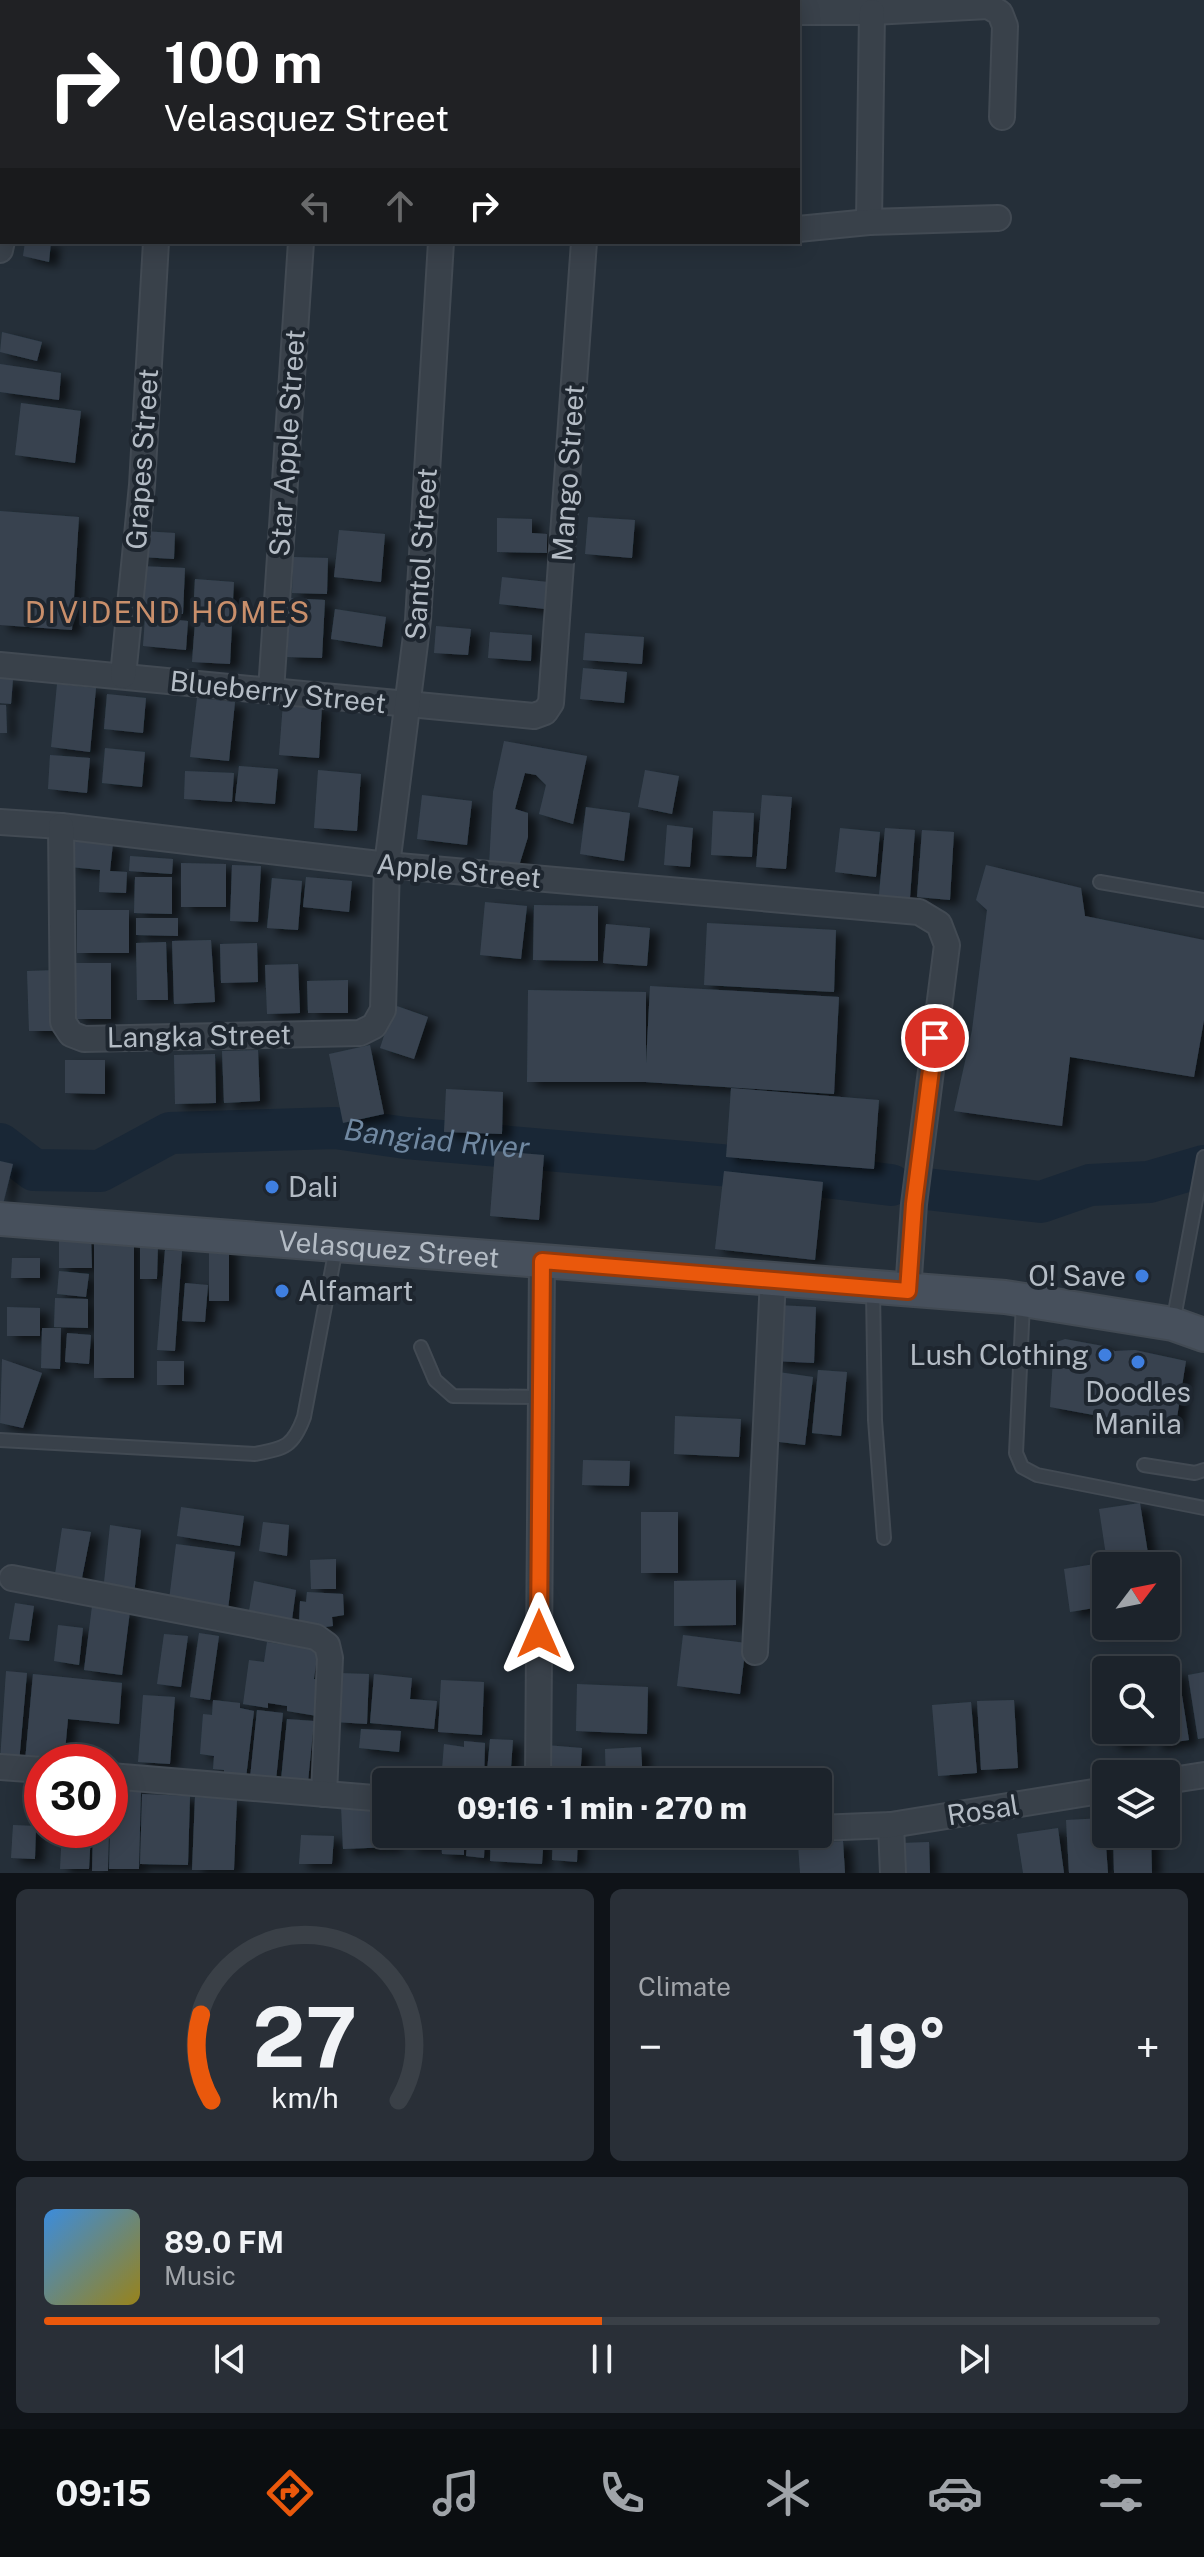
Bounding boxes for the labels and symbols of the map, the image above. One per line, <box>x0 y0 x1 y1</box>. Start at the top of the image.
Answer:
street label: Star Apple Street <box>262 328 311 558</box>
street label: Grapes Street <box>119 367 164 551</box>
street label: Mango Street <box>545 383 590 563</box>
street label: Santol Street <box>398 466 443 641</box>
district label: DIVIDEND HOMES <box>25 594 311 630</box>
street label: Blueberry Street <box>168 664 388 719</box>
street label: Apple Street <box>375 847 543 894</box>
pin <box>901 1004 969 1072</box>
street label: Langka Street <box>107 1017 291 1054</box>
water label: Bangiad River <box>342 1110 532 1166</box>
place label: Dali <box>288 1170 338 1203</box>
marker: Dali <box>263 1178 281 1196</box>
street label: Velasquez Street <box>277 1224 501 1274</box>
place label: O! Save <box>1028 1259 1126 1292</box>
marker: O! Save <box>1133 1267 1151 1285</box>
place label: Alfamart <box>298 1274 413 1307</box>
marker: Alfamart <box>273 1282 291 1300</box>
place label: Lush Clothing <box>909 1338 1089 1371</box>
marker: Lush Clothing <box>1096 1346 1114 1364</box>
marker: Doodles Manila <box>1129 1353 1147 1371</box>
place label: Doodles Manila <box>1085 1375 1191 1440</box>
north arrow <box>1092 1552 1180 1640</box>
position arrow <box>497 1592 581 1676</box>
speed limit sign: 30 <box>24 1744 128 1848</box>
street label: Rosal <box>945 1788 1021 1831</box>

